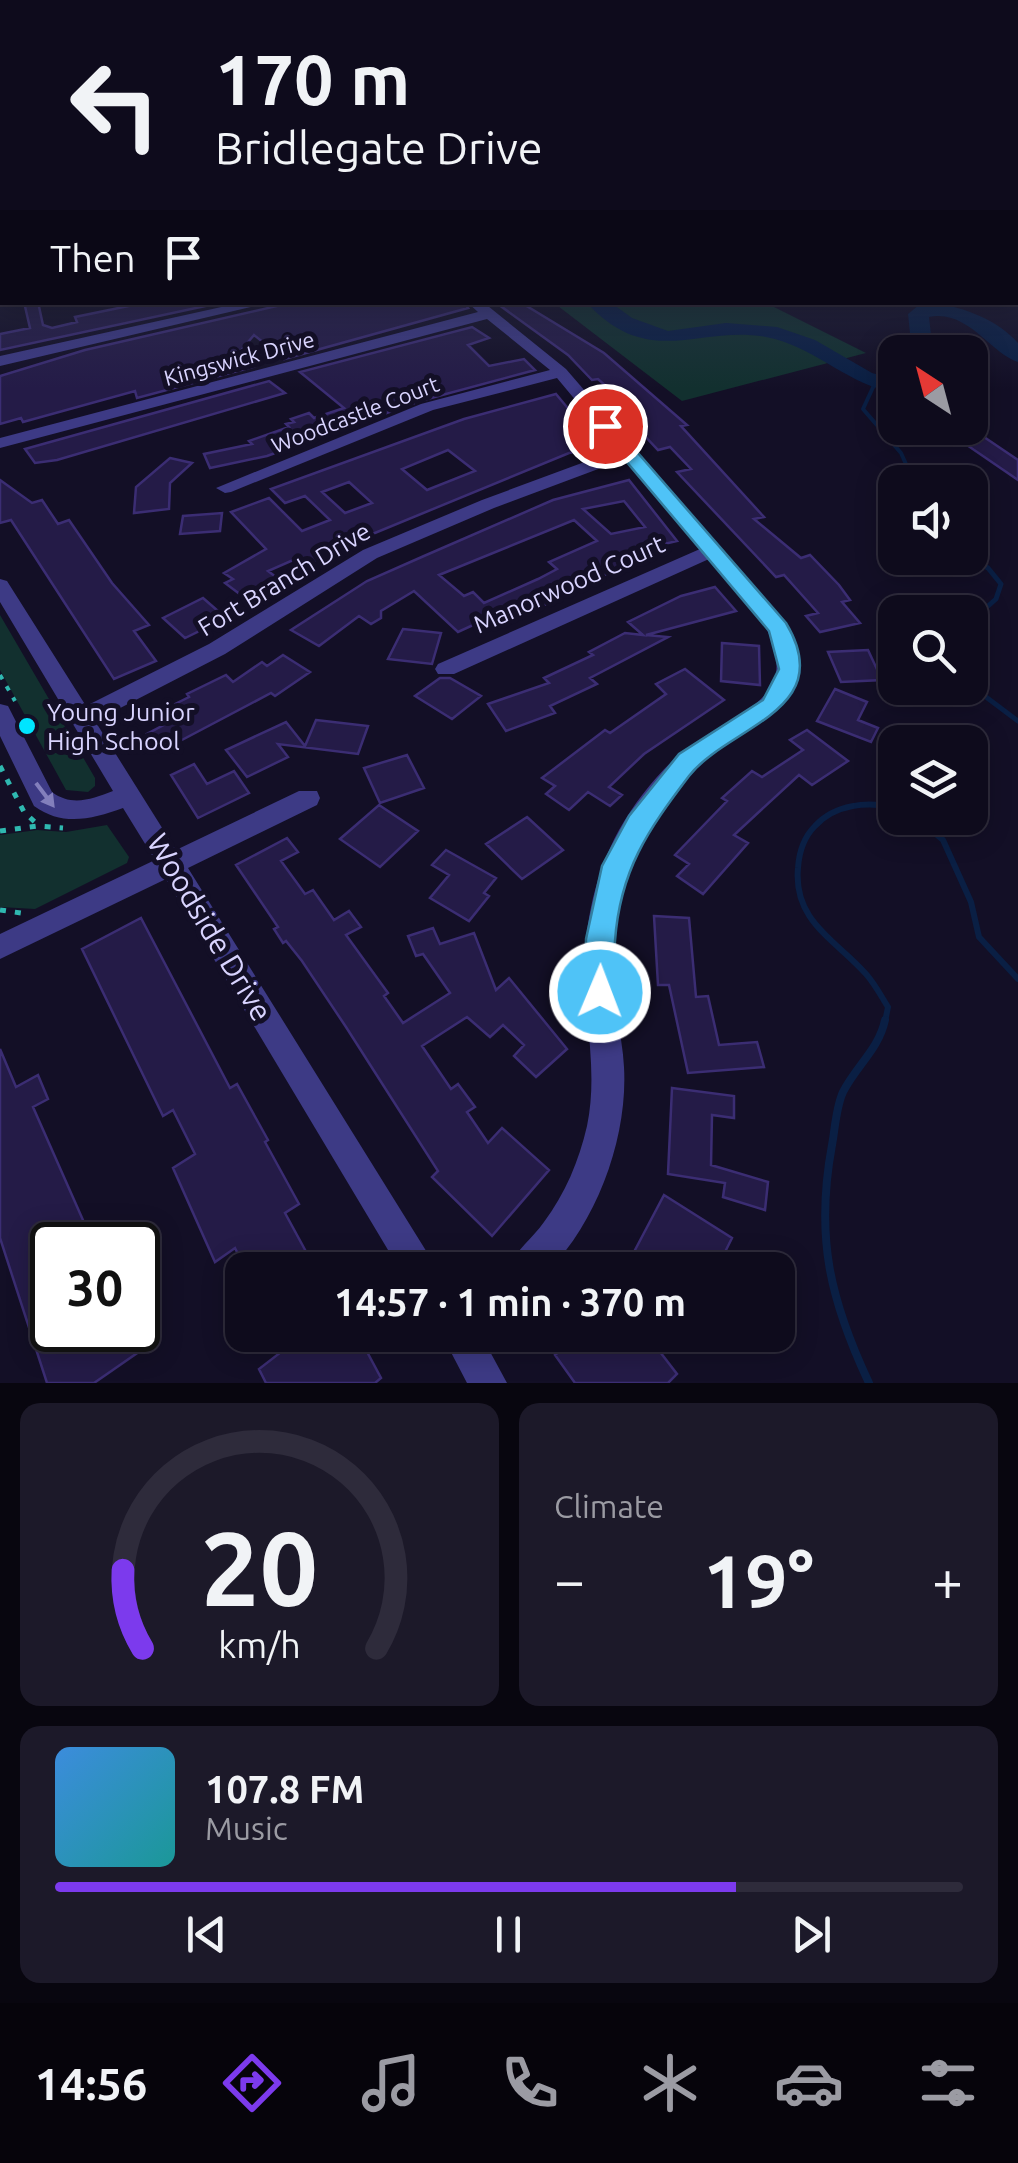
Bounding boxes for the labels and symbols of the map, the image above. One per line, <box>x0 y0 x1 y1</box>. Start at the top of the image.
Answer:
street label: Kingswick Drive <box>161 326 317 390</box>
north arrow <box>878 335 988 445</box>
street label: Woodcastle Court <box>268 370 442 457</box>
pin <box>563 384 648 469</box>
street label: Fort Branch Drive <box>193 517 375 641</box>
street label: Manorwood Court <box>469 529 669 639</box>
place label: Young Junior High School <box>47 698 195 755</box>
marker: Young Junior High School <box>16 715 38 737</box>
one-way arrow <box>35 782 54 808</box>
street label: Woodside Drive <box>141 827 279 1027</box>
position arrow <box>548 940 652 1044</box>
speed limit sign: 30 <box>30 1222 160 1352</box>

